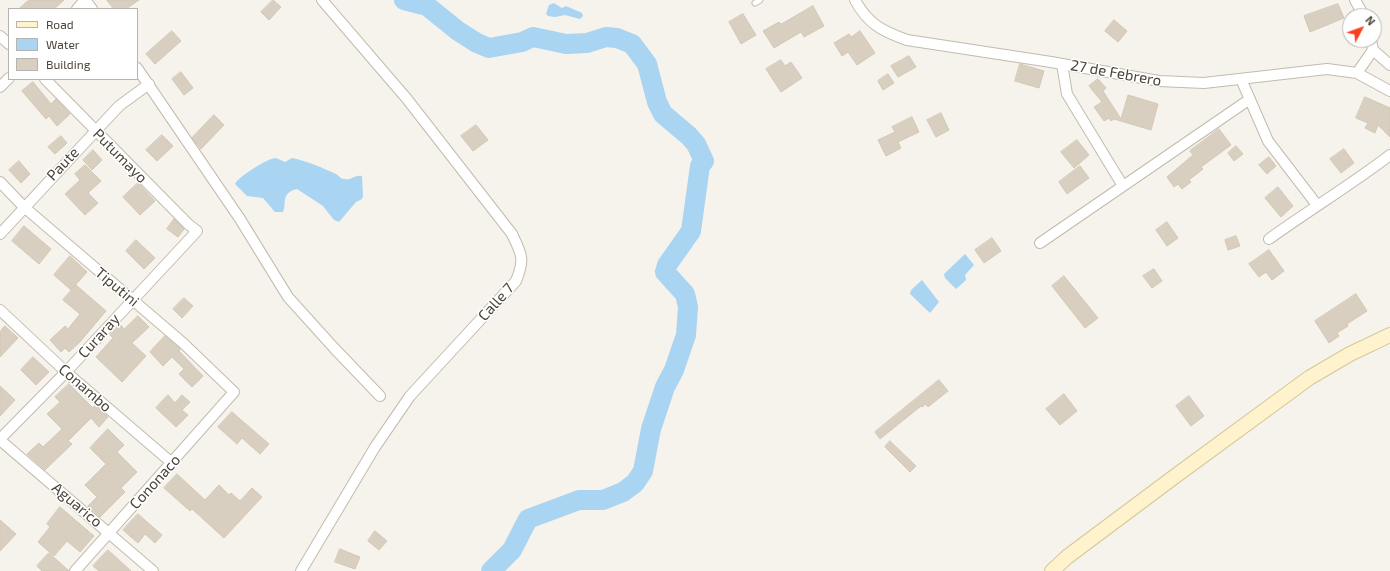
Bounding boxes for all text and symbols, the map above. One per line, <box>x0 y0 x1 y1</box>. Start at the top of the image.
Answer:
legend <box>8 8 138 80</box>
north arrow <box>1342 8 1382 48</box>
text: N <box>1363 13 1378 28</box>
text: Road <box>46 17 74 31</box>
text: Water <box>46 37 80 51</box>
street label: 27 de Febrero <box>1069 56 1163 90</box>
text: Building <box>46 57 90 71</box>
street label: Putumayo <box>89 125 151 187</box>
street label: Paute <box>43 143 83 185</box>
street label: Tiputini <box>91 264 143 310</box>
street label: Calle 7 <box>474 279 518 325</box>
street label: Curaray <box>74 310 124 362</box>
street label: Conambo <box>55 360 115 416</box>
street label: Cononaco <box>126 451 184 513</box>
street label: Aguarico <box>48 479 106 531</box>

